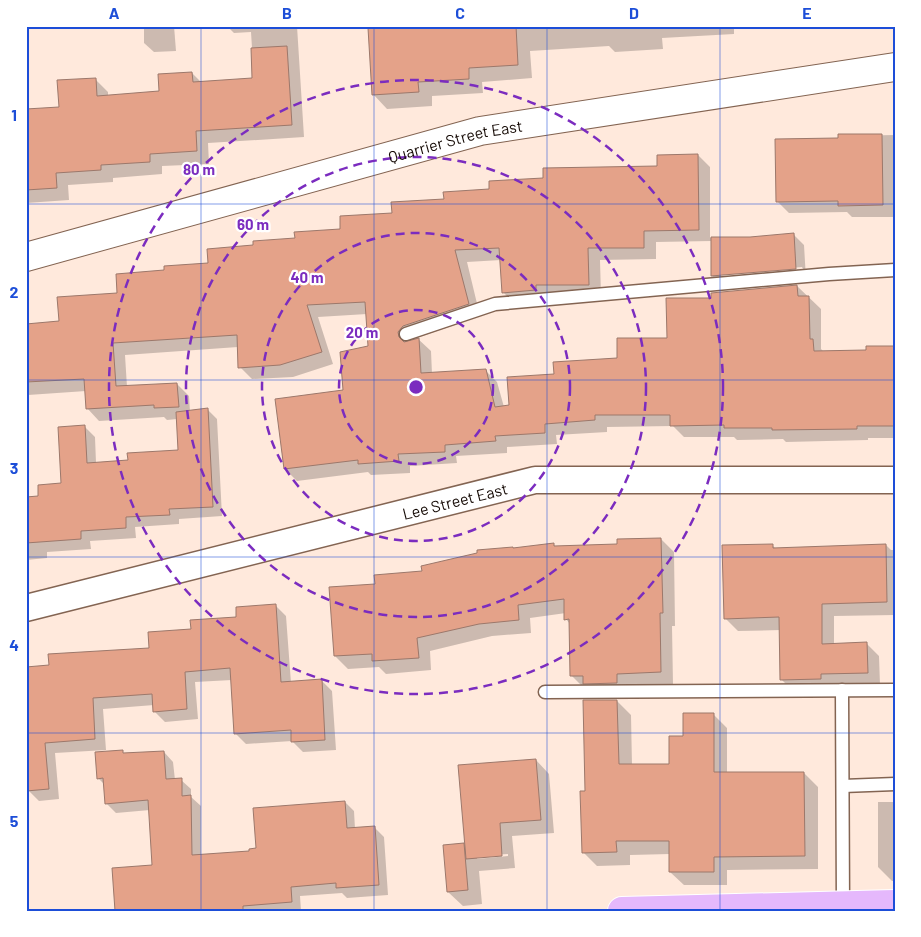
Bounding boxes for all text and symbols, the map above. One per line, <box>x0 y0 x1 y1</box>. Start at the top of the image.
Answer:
text: A <box>109 3 120 22</box>
text: B <box>282 3 292 22</box>
text: C <box>455 3 465 22</box>
text: D <box>629 3 639 22</box>
text: E <box>802 3 812 22</box>
text: 1 <box>11 105 17 124</box>
street label: Quarrier Street East <box>386 115 524 166</box>
text: 80 m <box>183 160 215 178</box>
text: 60 m <box>237 215 269 233</box>
text: 40 m <box>290 268 324 286</box>
text: 2 <box>10 282 19 301</box>
text: 20 m <box>346 323 378 341</box>
centre of rings <box>407 378 425 396</box>
text: 3 <box>10 458 18 477</box>
street label: Lee Street East <box>400 478 509 523</box>
text: 4 <box>9 635 19 654</box>
text: 5 <box>10 811 19 830</box>

